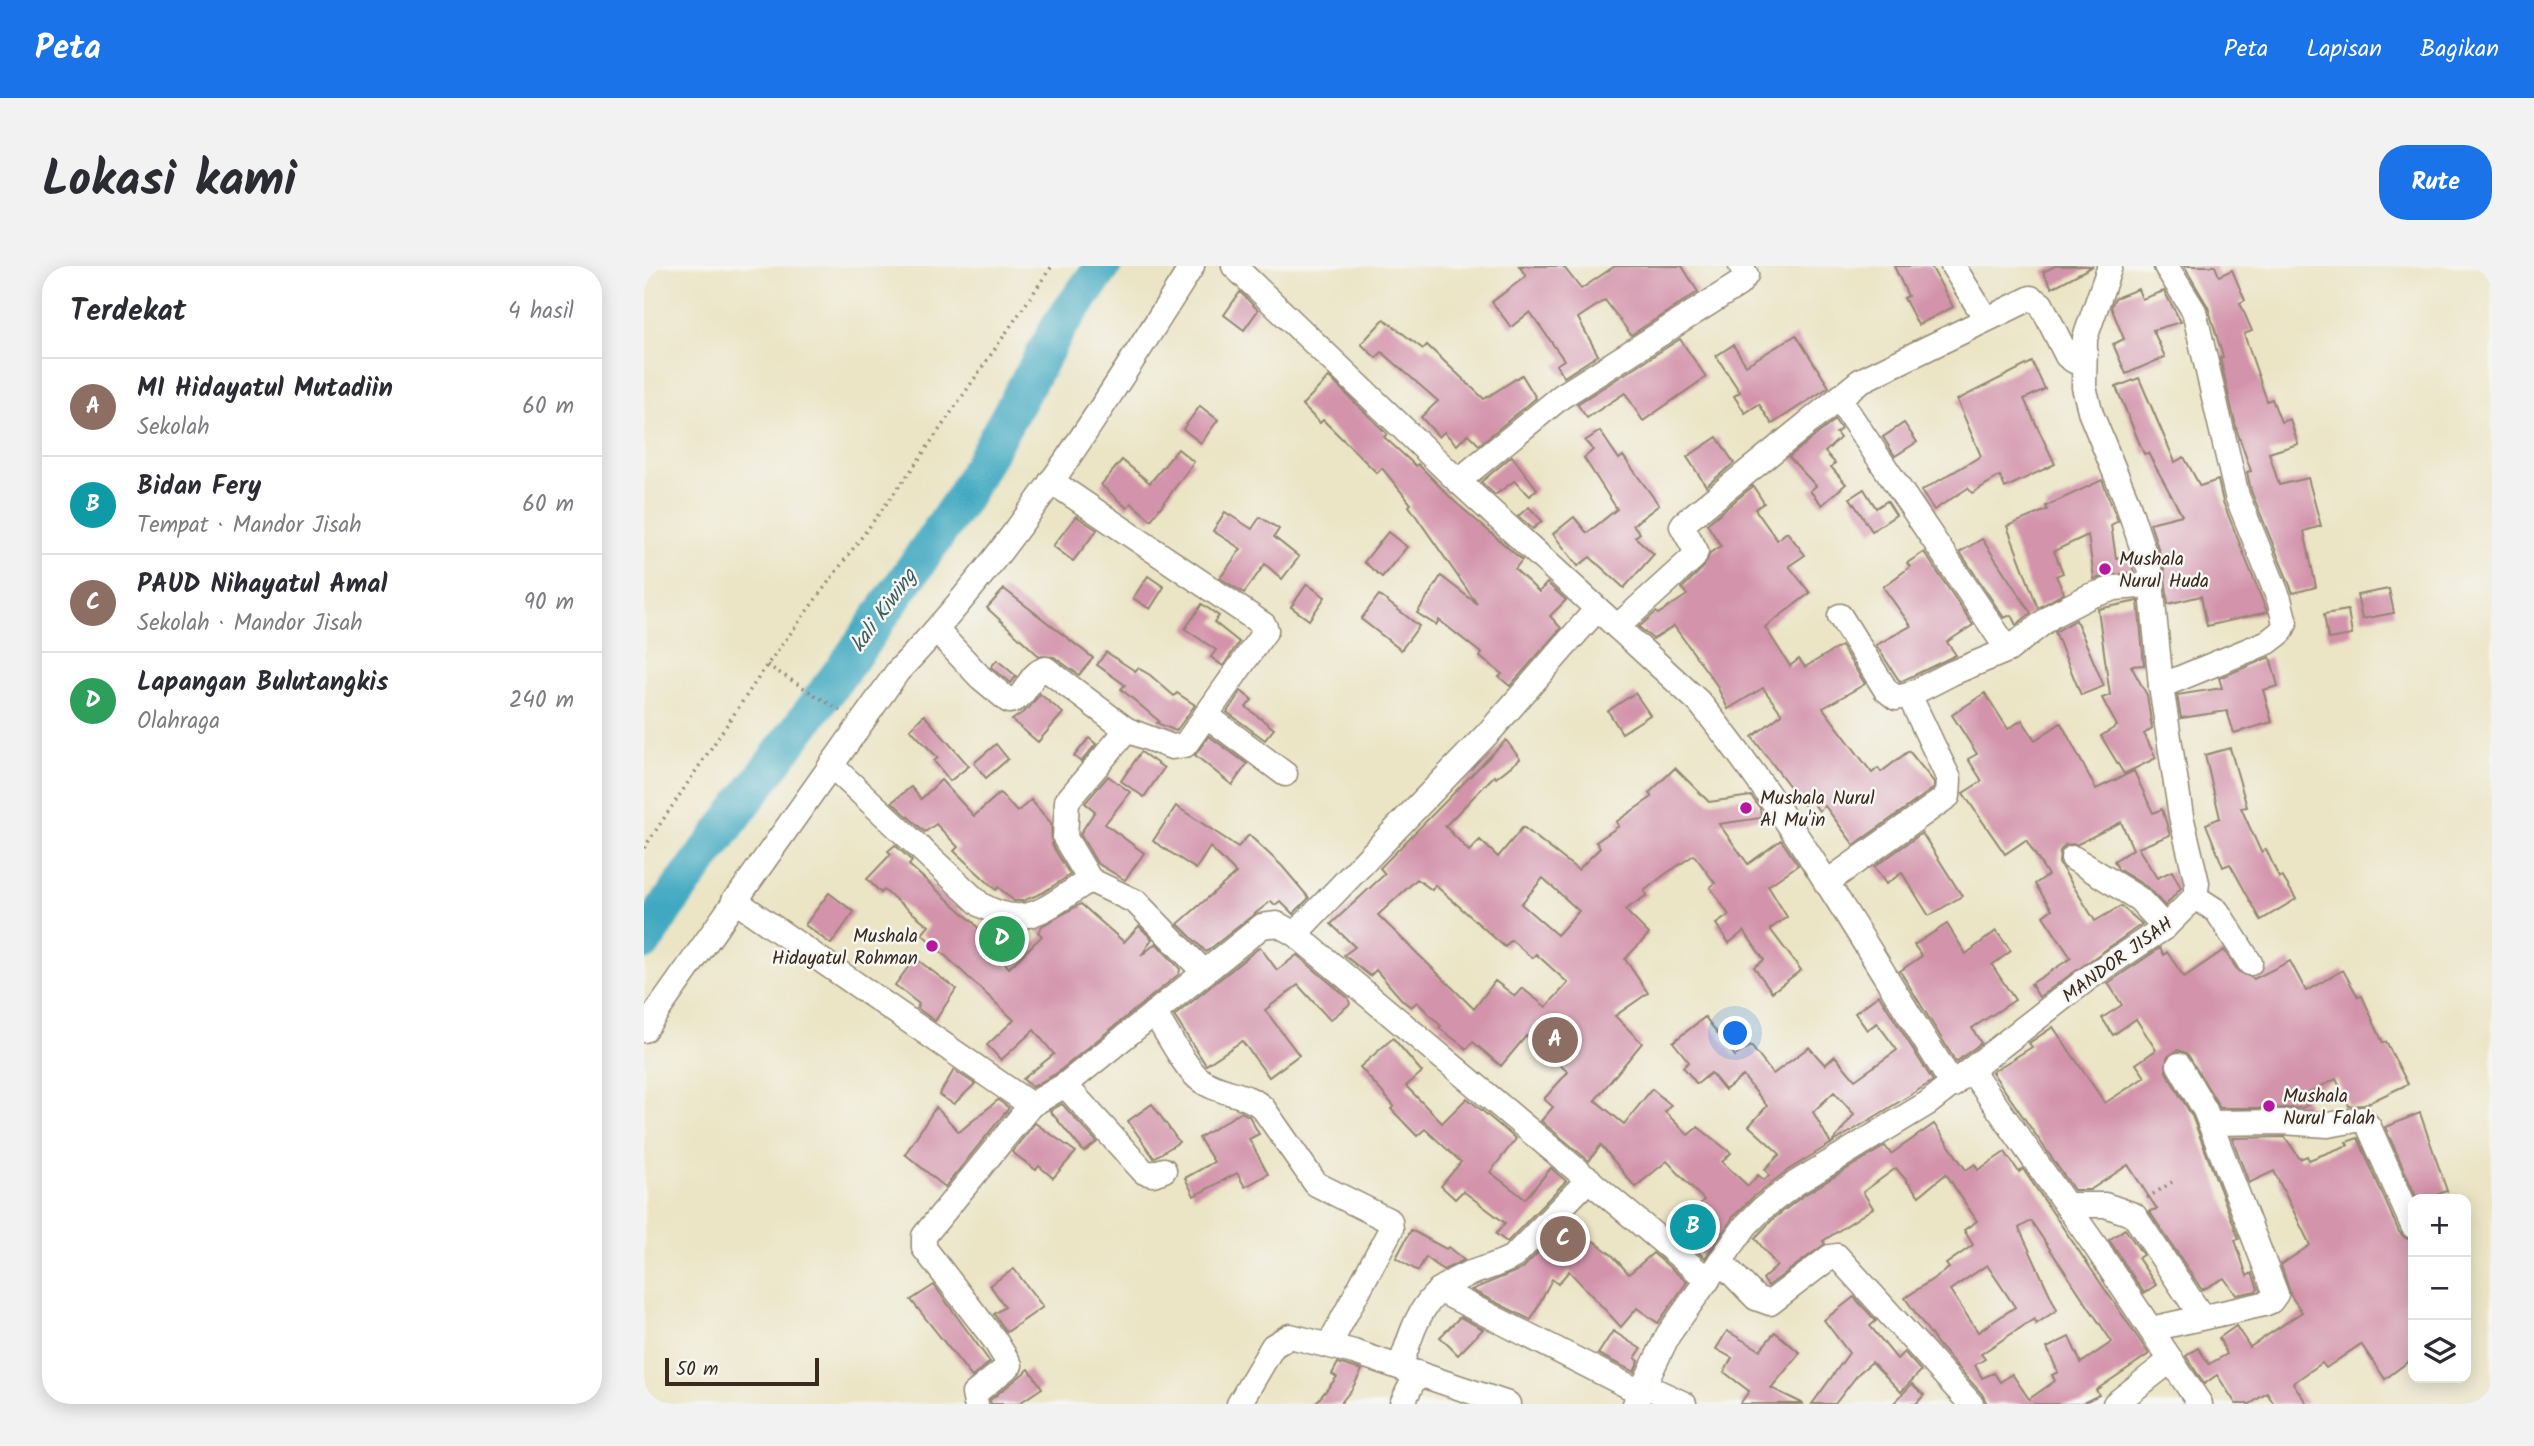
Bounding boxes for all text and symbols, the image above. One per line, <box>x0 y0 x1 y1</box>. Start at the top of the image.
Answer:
text: Peta <box>35 23 101 76</box>
text: Peta <box>2224 30 2268 69</box>
text: Lapisan <box>2306 30 2382 69</box>
text: Bagikan <box>2420 30 2499 69</box>
text: Lokasi kami <box>42 143 297 221</box>
button: Rute <box>2379 145 2492 220</box>
text: Terdekat <box>70 288 186 336</box>
text: 4 hasil <box>508 294 574 330</box>
text: MI Hidayatul Mutadiin <box>137 368 393 410</box>
text: A <box>86 389 100 425</box>
text: 60 m <box>522 389 574 425</box>
text: Sekolah <box>137 410 210 446</box>
text: Bidan Fery <box>137 466 261 508</box>
text: B <box>86 487 100 523</box>
text: 60 m <box>522 487 574 523</box>
text: Tempat · Mandor Jisah <box>137 508 362 544</box>
place label: Mushala Nurul Huda <box>2119 545 2209 597</box>
marker: Mushala Nurul Huda <box>2097 561 2113 577</box>
water label: kali Kiwing <box>843 562 926 659</box>
text: PAUD Nihayatul Amal <box>137 564 387 606</box>
text: C <box>86 585 100 621</box>
text: 90 m <box>524 585 574 621</box>
text: Sekolah · Mandor Jisah <box>137 606 363 642</box>
text: Lapangan Bulutangkis <box>137 662 388 704</box>
text: D <box>85 683 101 719</box>
text: 240 m <box>509 683 574 719</box>
text: Olahraga <box>137 704 220 740</box>
place label: Mushala Nurul Al Mu'in <box>1760 784 1875 836</box>
marker: Mushala Nurul Al Mu'in <box>1738 800 1754 816</box>
street label: MANDOR JISAH <box>2056 910 2180 1011</box>
pin: D <box>979 913 1025 965</box>
place label: Mushala Hidayatul Rohman <box>772 922 918 974</box>
marker: Mushala Hidayatul Rohman <box>924 938 940 954</box>
pin: A <box>1532 1014 1578 1066</box>
your location <box>1718 1016 1752 1050</box>
place label: Mushala Nurul Falah <box>2283 1082 2375 1134</box>
marker: Mushala Nurul Falah <box>2261 1098 2277 1114</box>
map controls <box>2408 1194 2471 1383</box>
button: + <box>2408 1194 2471 1257</box>
pin: B <box>1670 1201 1716 1253</box>
pin: C <box>1540 1213 1586 1265</box>
button: − <box>2408 1257 2471 1320</box>
button: layers <box>2408 1320 2471 1383</box>
scale bar <box>665 1355 819 1387</box>
text: 50 m <box>676 1355 718 1385</box>

